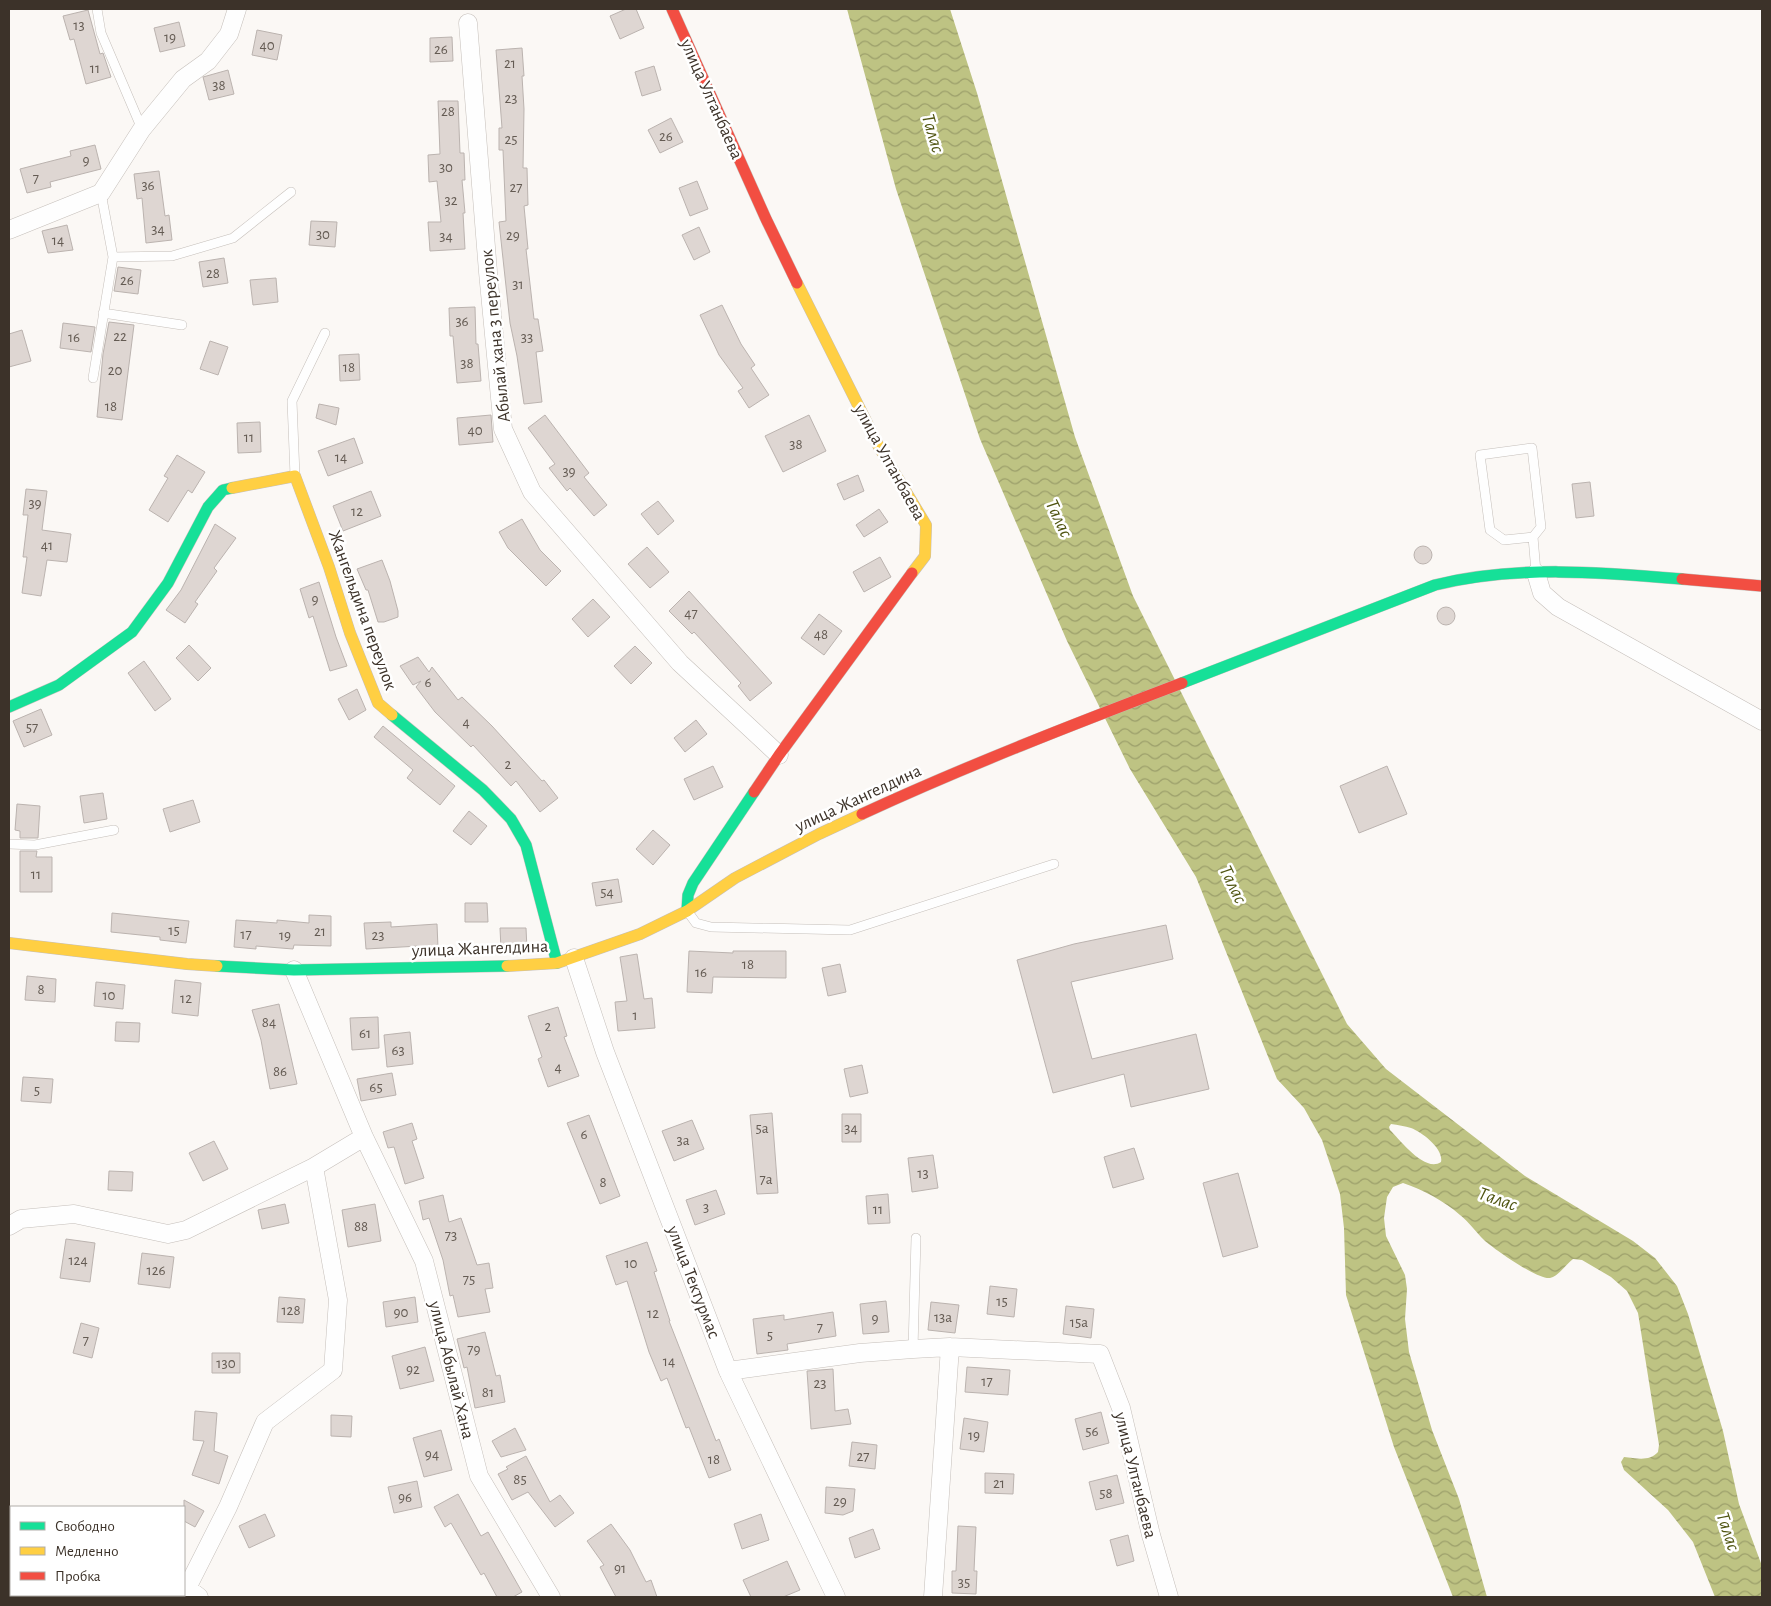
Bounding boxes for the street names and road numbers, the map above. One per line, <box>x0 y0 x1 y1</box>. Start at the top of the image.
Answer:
street label: улица Ултанбаева <box>676 35 747 162</box>
street label: Абылай хана 3 переулок <box>477 248 514 423</box>
street label: улица Ултанбаева <box>849 400 929 523</box>
street label: Жангельдина переулок <box>325 528 400 693</box>
street label: улица Жангелдина <box>792 762 924 836</box>
street label: улица Жангелдина <box>410 938 549 960</box>
street label: улица Тектурмас <box>663 1222 723 1341</box>
street label: улица Абылай Хана <box>425 1298 478 1441</box>
street label: улица Ултанбаева <box>1110 1409 1160 1540</box>

